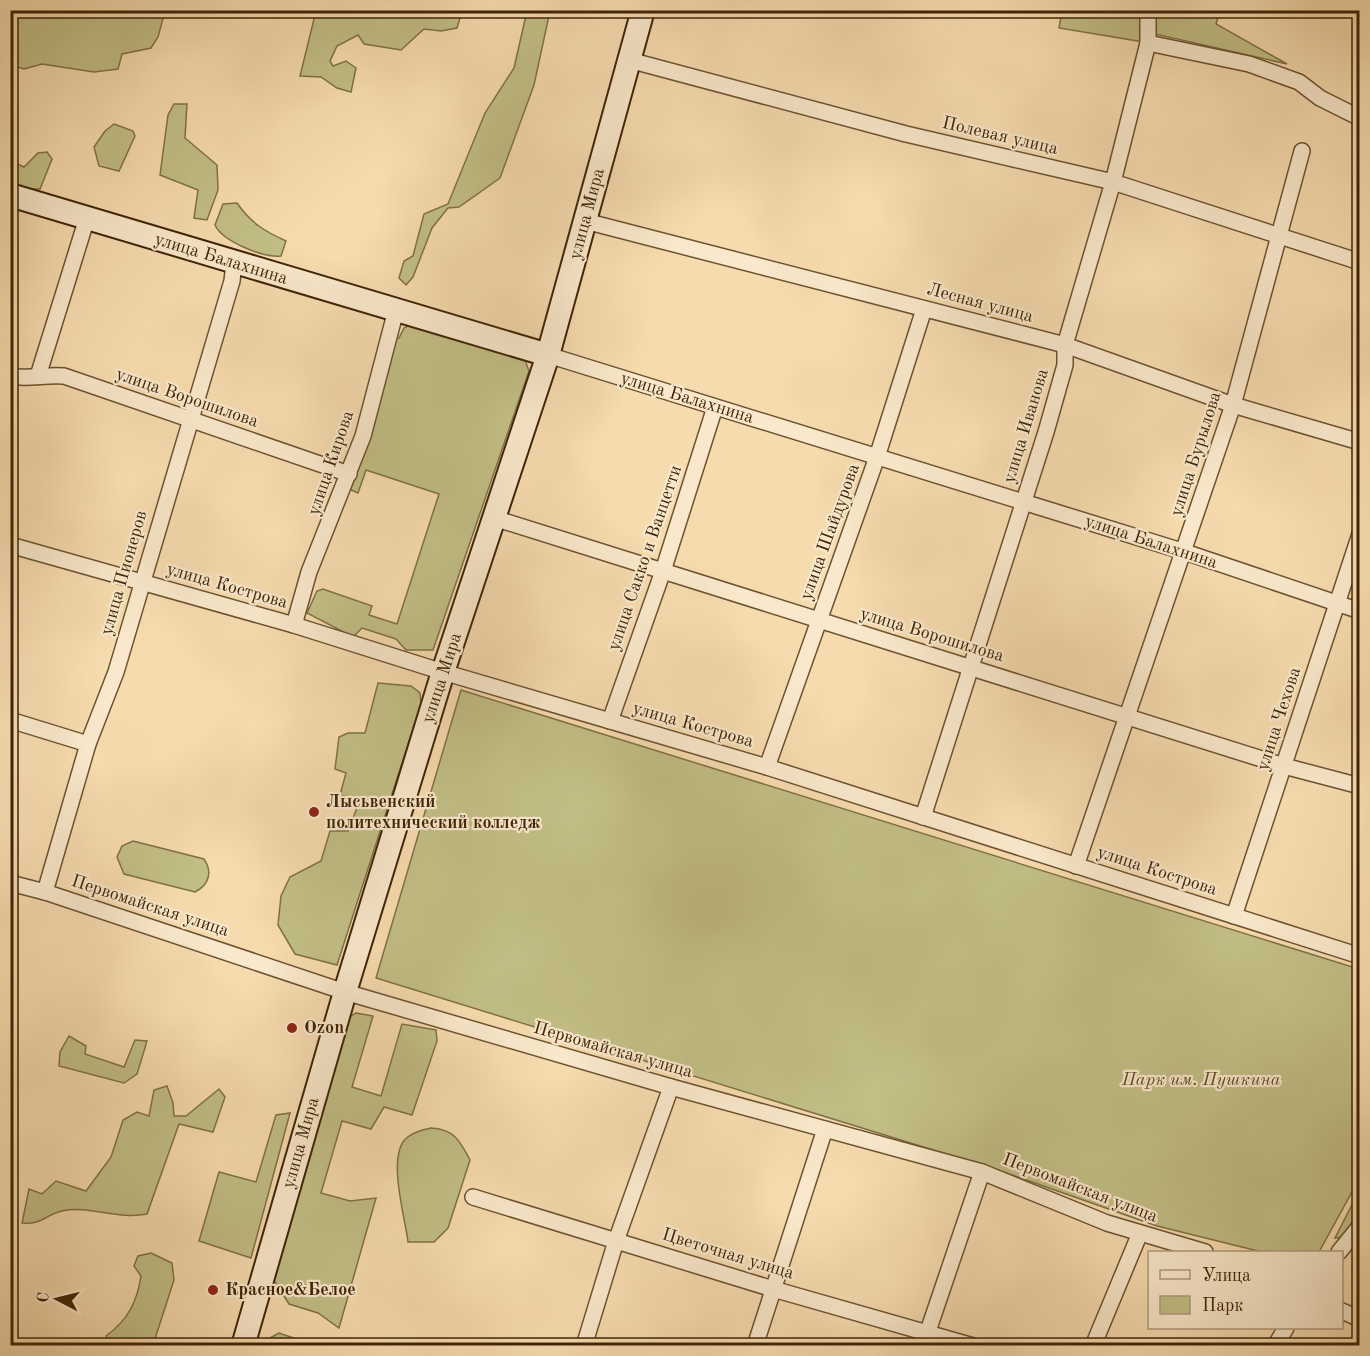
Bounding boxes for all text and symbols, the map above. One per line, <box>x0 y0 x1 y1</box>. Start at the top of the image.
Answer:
street label: Полевая улица <box>940 114 1060 158</box>
street label: улица Мира <box>566 166 608 262</box>
street label: улица Балахнина <box>152 230 290 288</box>
street label: Лесная улица <box>925 280 1035 326</box>
street label: улица Ворошилова <box>113 365 261 431</box>
street label: улица Иванова <box>1000 366 1052 485</box>
street label: улица Балахнина <box>618 369 756 427</box>
street label: улица Бурылова <box>1167 389 1225 519</box>
street label: улица Кирова <box>305 408 357 518</box>
street label: улица Шайдурова <box>797 461 863 603</box>
street label: улица Сакко и Ванцетти <box>605 463 685 653</box>
street label: улица Пионеров <box>98 509 150 637</box>
street label: улица Балахнина <box>1082 512 1220 572</box>
street label: улица Кострова <box>164 560 290 612</box>
street label: улица Ворошилова <box>858 605 1006 666</box>
street label: улица Мира <box>419 630 465 726</box>
street label: улица Чехова <box>1254 665 1304 773</box>
street label: улица Кострова <box>630 699 756 751</box>
place label: Лысьвенский политехнический колледж <box>326 793 541 832</box>
marker: Лысьвенский политехнический колледж <box>307 805 321 819</box>
street label: улица Кострова <box>1095 843 1219 899</box>
street label: Первомайская улица <box>69 872 231 940</box>
place label: Ozon <box>304 1019 344 1037</box>
street label: Первомайская улица <box>531 1019 695 1081</box>
marker: Ozon <box>285 1021 299 1035</box>
park label: Парк им. Пушкина <box>1121 1071 1281 1089</box>
street label: улица Мира <box>279 1095 323 1191</box>
street label: Первомайская улица <box>1000 1150 1160 1226</box>
street label: Цветочная улица <box>660 1225 796 1283</box>
legend <box>1148 1251 1343 1329</box>
text: Улица <box>1202 1267 1251 1285</box>
north arrow <box>27 1269 87 1329</box>
place label: Красное&Белое <box>225 1281 356 1299</box>
marker: Красное&Белое <box>206 1283 220 1297</box>
text: С <box>36 1291 53 1304</box>
text: Парк <box>1202 1297 1243 1315</box>

